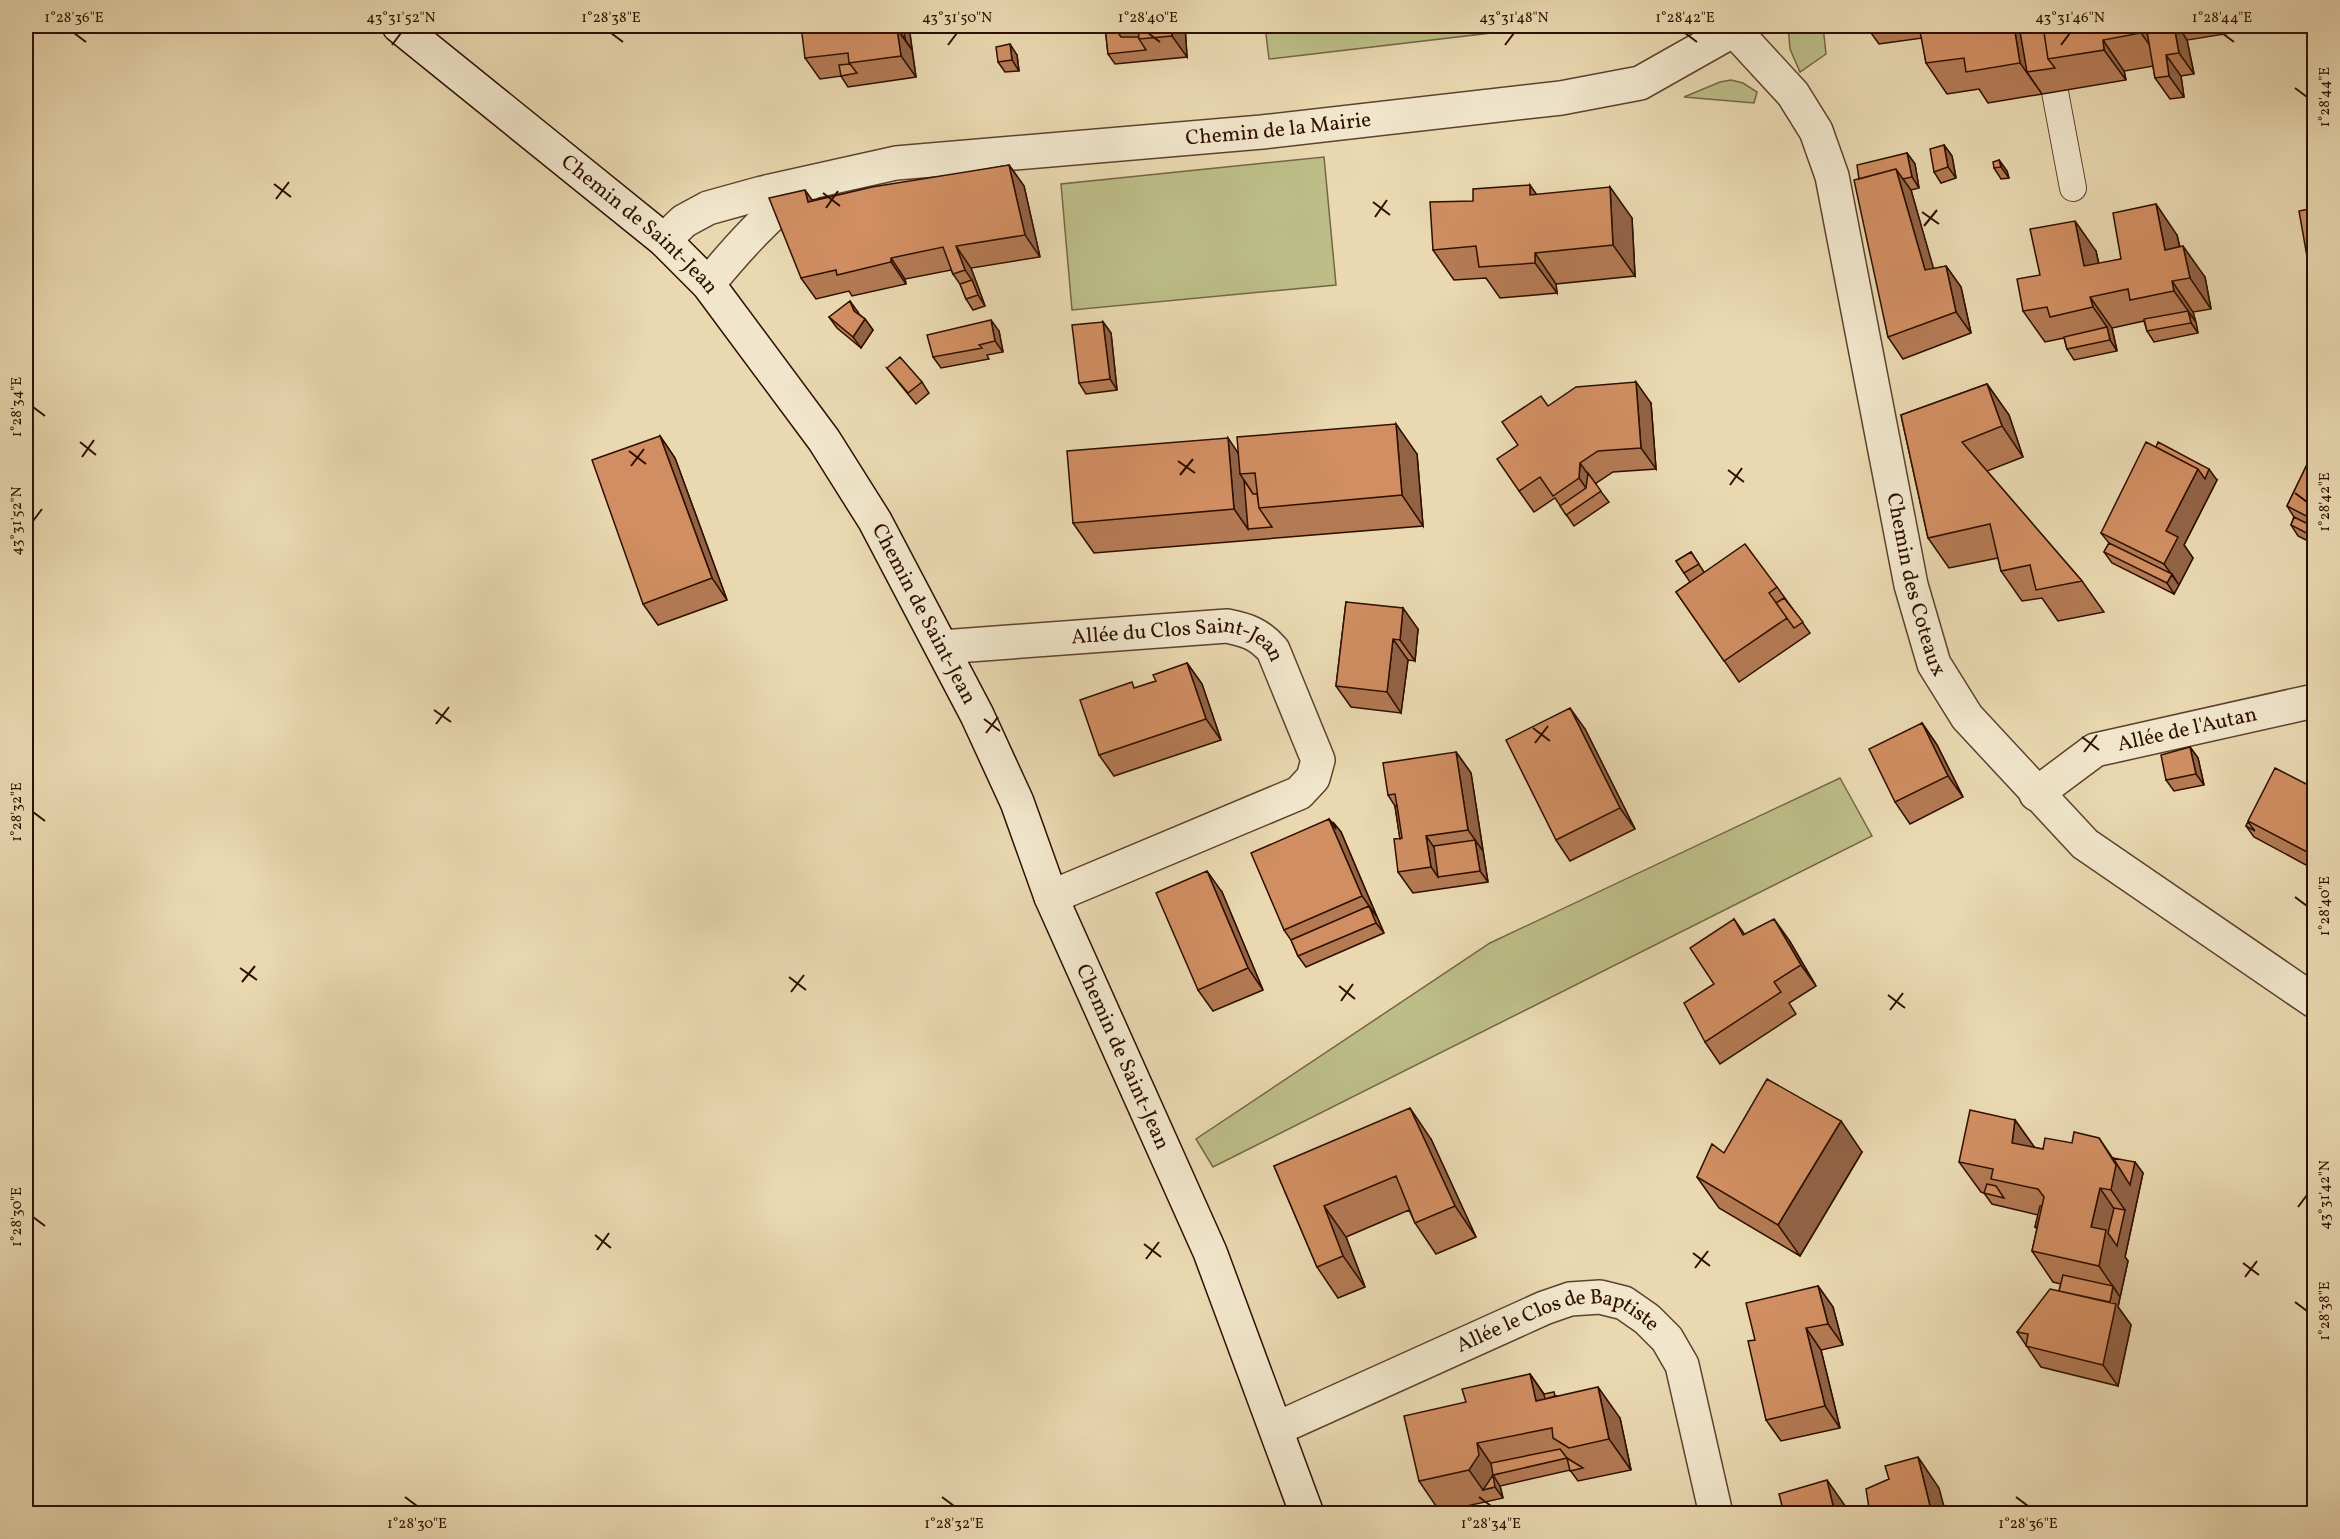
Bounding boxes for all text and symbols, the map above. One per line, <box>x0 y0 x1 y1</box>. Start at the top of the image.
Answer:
text: 1°28'36"E <box>44 8 104 29</box>
text: 43°31'52"N <box>366 8 436 29</box>
text: 1°28'38"E <box>581 8 641 29</box>
text: 43°31'50"N <box>922 8 992 29</box>
text: 1°28'40"E <box>1118 8 1178 29</box>
text: 43°31'48"N <box>1479 8 1549 29</box>
text: 1°28'42"E <box>1655 8 1715 29</box>
text: 43°31'46"N <box>2035 8 2105 29</box>
text: 1°28'44"E <box>2192 8 2252 29</box>
text: 1°28'44"E <box>2315 67 2336 127</box>
street label: Chemin de la Mairie <box>1184 105 1373 153</box>
street label: Chemin de Saint-Jean <box>555 148 725 300</box>
text: 1°28'34"E <box>7 377 28 437</box>
text: 1°28'42"E <box>2315 472 2336 532</box>
text: 43°31'52"N <box>7 486 28 556</box>
street label: Chemin des Coteaux <box>1879 490 1953 682</box>
street label: Chemin de Saint-Jean <box>864 518 983 709</box>
street label: Allée du Clos Saint-Jean <box>1070 611 1291 666</box>
street label: Allée de l'Autan <box>2114 700 2260 759</box>
text: 1°28'32"E <box>7 782 28 842</box>
text: 1°28'40"E <box>2315 876 2336 936</box>
street label: Chemin de Saint-Jean <box>1068 959 1177 1154</box>
text: 43°31'42"N <box>2315 1160 2336 1230</box>
text: 1°28'30"E <box>7 1187 28 1247</box>
text: 1°28'38"E <box>2315 1281 2336 1341</box>
text: Allée le Clos de Baptiste <box>1451 1282 1666 1360</box>
street label: Allée le Clos de Baptiste <box>1446 1323 1664 1363</box>
text: 1°28'30"E <box>387 1514 447 1535</box>
text: 1°28'32"E <box>924 1514 984 1535</box>
text: 1°28'34"E <box>1461 1514 1521 1535</box>
text: 1°28'36"E <box>1998 1514 2058 1535</box>

